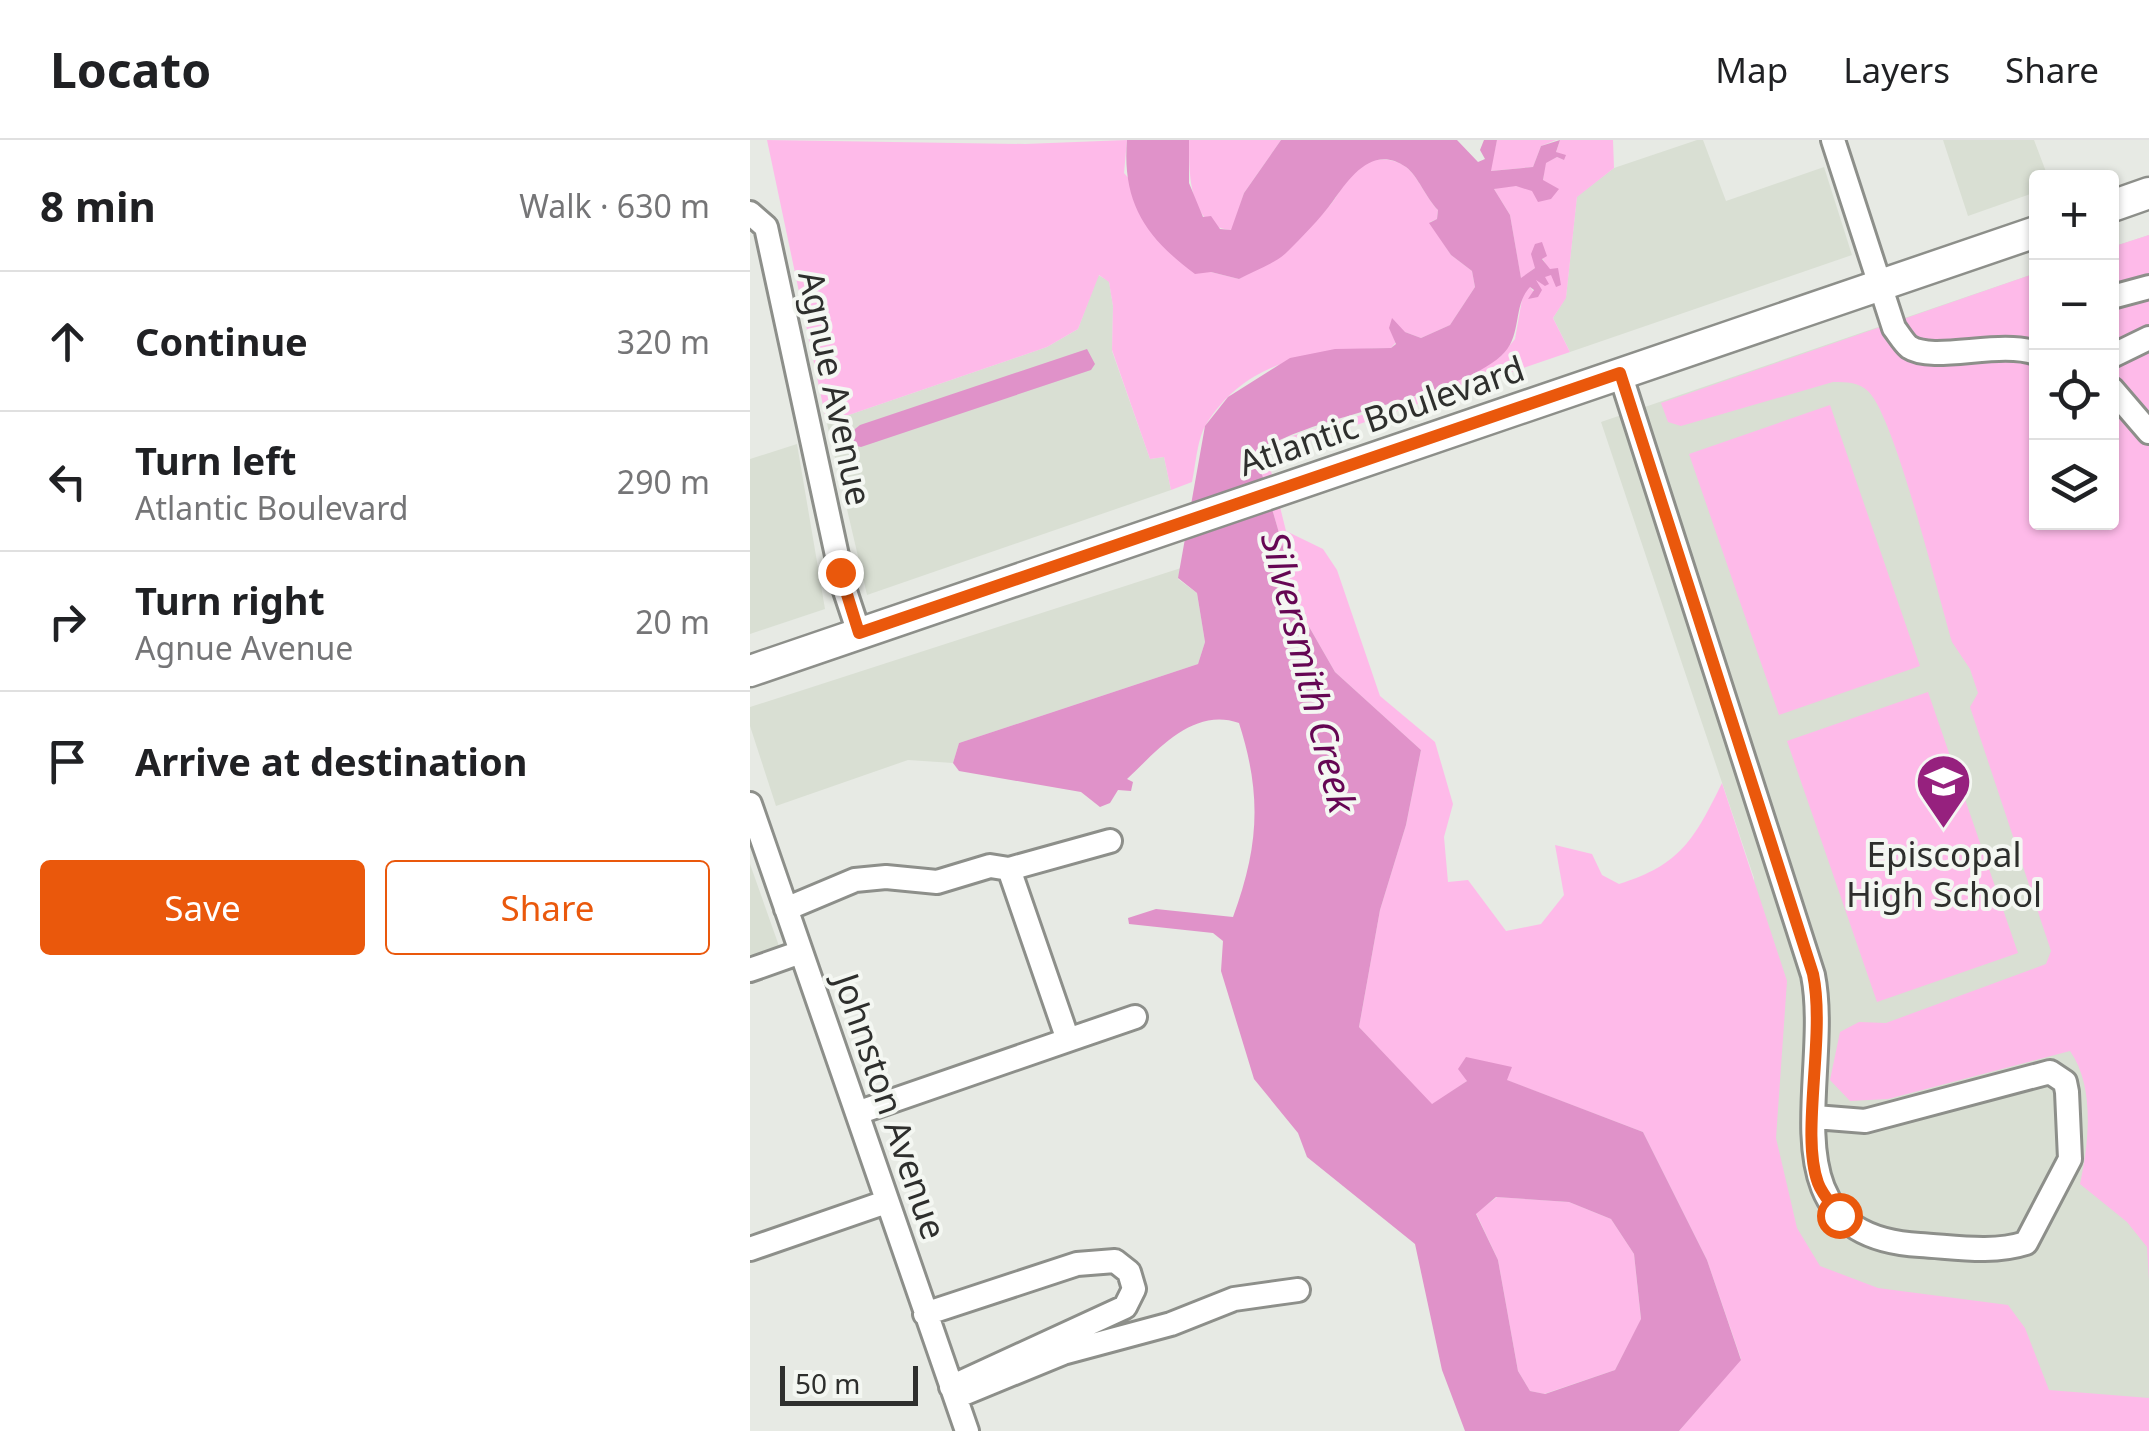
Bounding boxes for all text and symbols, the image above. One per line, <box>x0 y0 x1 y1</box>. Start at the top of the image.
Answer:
text: Locato <box>50 37 211 102</box>
text: Map <box>1715 46 1788 93</box>
text: Layers <box>1843 46 1950 93</box>
text: Share <box>2005 46 2099 93</box>
map controls <box>2029 170 2119 530</box>
button: + <box>2029 170 2119 260</box>
text: 8 min <box>40 177 156 234</box>
text: Walk · 630 m <box>519 184 710 227</box>
button: − <box>2029 260 2119 350</box>
street label: Agnue Avenue <box>788 266 884 510</box>
icon: ahead <box>40 314 95 369</box>
text: Continue <box>135 315 308 367</box>
text: 320 m <box>617 320 710 363</box>
street label: Atlantic Boulevard <box>1232 344 1530 486</box>
button: locate <box>2029 350 2119 440</box>
text: Turn left <box>135 434 297 486</box>
button: layers <box>2029 440 2119 530</box>
icon: left <box>40 454 95 509</box>
text: 290 m <box>617 460 710 503</box>
text: Atlantic Boulevard <box>135 486 409 529</box>
water label: Silversmith Creek <box>1250 526 1370 819</box>
route end <box>818 550 864 596</box>
text: Turn right <box>135 574 325 626</box>
icon: right <box>40 594 95 649</box>
text: 20 m <box>635 600 710 643</box>
text: Agnue Avenue <box>135 626 353 669</box>
icon: arrive <box>40 734 95 789</box>
text: Arrive at destination <box>135 735 527 787</box>
school or university icon: Episcopal High School <box>1914 752 1974 831</box>
place label: Episcopal High School <box>1846 830 2042 917</box>
button: Save <box>40 860 365 955</box>
button: Share <box>385 860 710 955</box>
street label: Johnston Avenue <box>823 964 959 1245</box>
route start <box>1817 1193 1863 1239</box>
scale bar <box>780 1361 918 1406</box>
text: 50 m <box>795 1364 861 1402</box>

